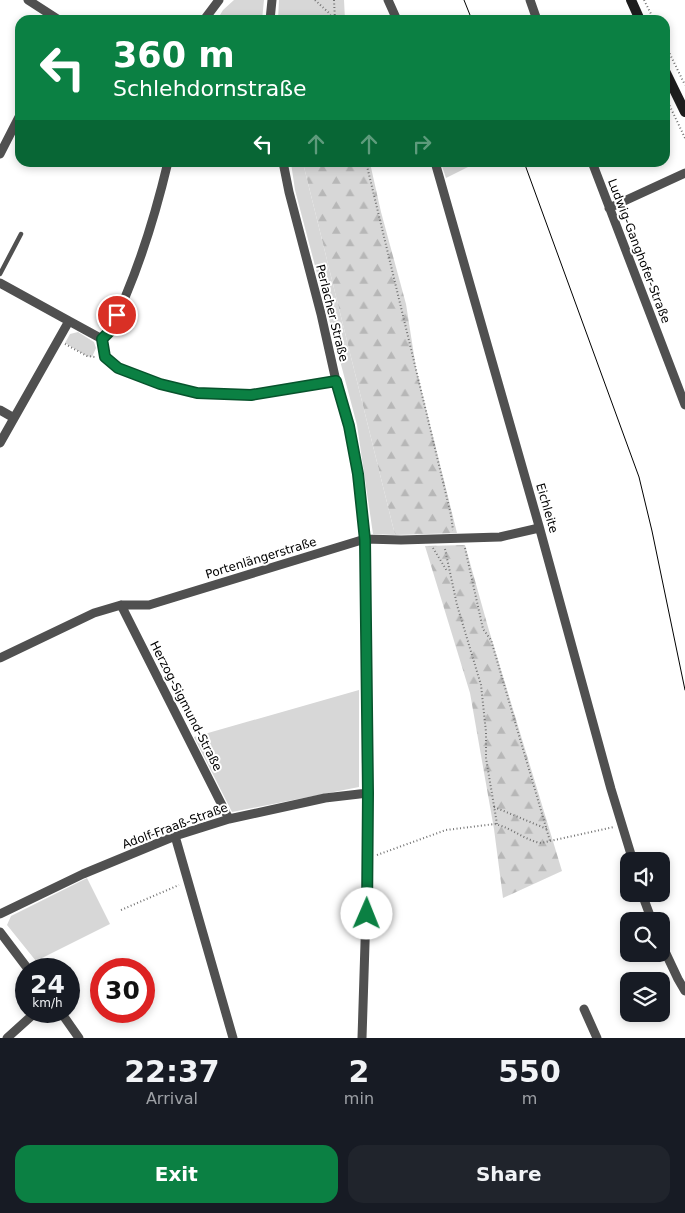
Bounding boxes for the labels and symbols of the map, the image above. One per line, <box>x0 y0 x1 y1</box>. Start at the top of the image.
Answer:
street label: Ludwig-Ganghofer-Straße <box>605 177 673 325</box>
street label: Perlacher Straße <box>313 263 351 363</box>
pin <box>96 294 138 336</box>
street label: Eichleite <box>533 481 561 535</box>
street label: Portenlängerstraße <box>204 534 318 582</box>
street label: Herzog-Sigmund-Straße <box>147 639 225 773</box>
street label: Adolf-Fraaß-Straße <box>120 800 230 852</box>
position arrow <box>340 887 392 939</box>
speed limit sign: 30 <box>90 958 155 1023</box>

